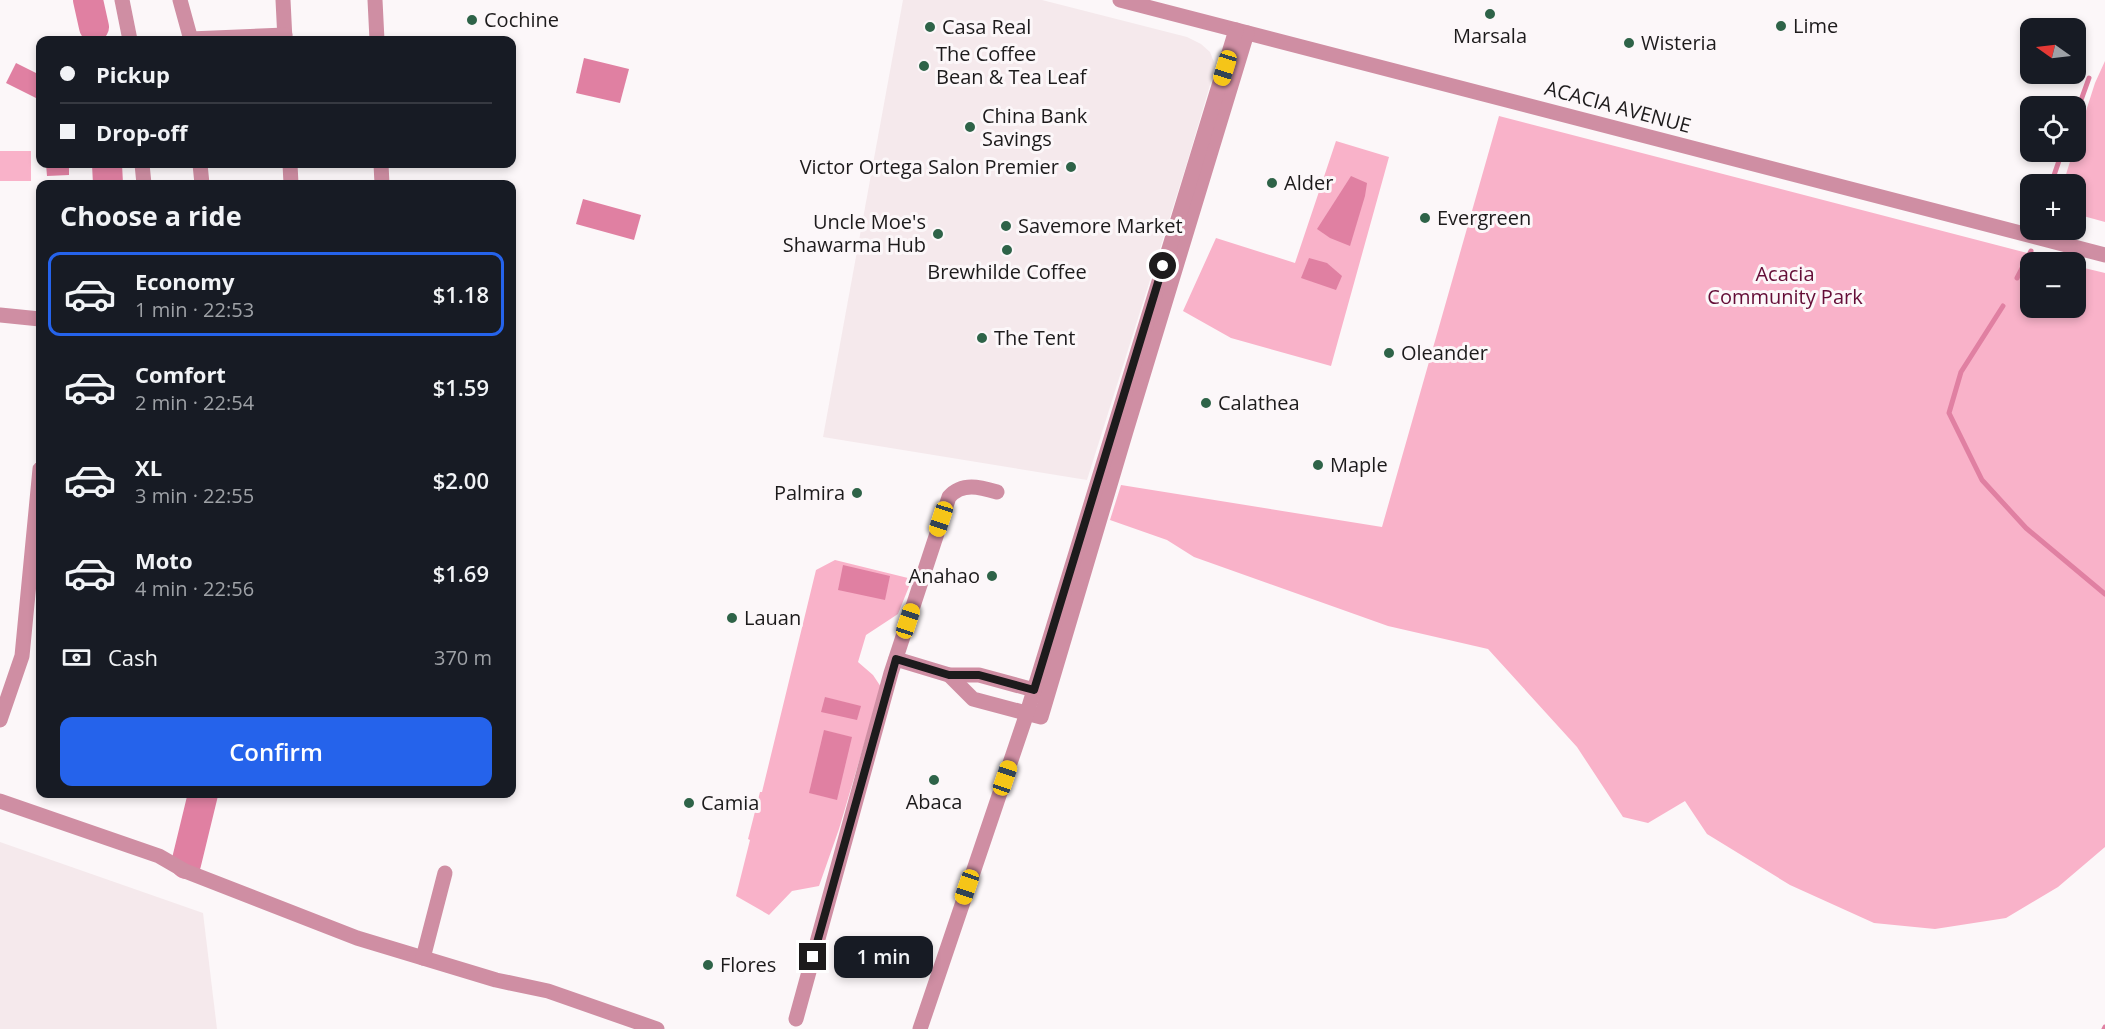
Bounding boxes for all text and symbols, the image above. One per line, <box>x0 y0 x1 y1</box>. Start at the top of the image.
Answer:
place label: Cochine <box>484 6 559 33</box>
marker: Marsala <box>1483 7 1497 21</box>
place label: Lime <box>1793 12 1838 39</box>
marker: Cochine <box>465 13 479 27</box>
place label: Casa Real <box>942 13 1031 40</box>
north arrow <box>2020 18 2086 84</box>
map controls <box>2020 18 2086 318</box>
marker: Lime <box>1774 19 1788 33</box>
marker: Casa Real <box>923 20 937 34</box>
place label: Marsala <box>1453 22 1527 49</box>
place label: Wisteria <box>1641 29 1717 56</box>
marker: Wisteria <box>1622 36 1636 50</box>
place label: The Coffee Bean & Tea Leaf <box>936 40 1088 90</box>
car <box>1211 48 1239 88</box>
text: Pickup <box>96 59 170 89</box>
marker: The Coffee Bean & Tea Leaf <box>917 59 931 73</box>
street label: ACACIA AVENUE <box>1542 74 1694 139</box>
button: locate <box>2020 96 2086 162</box>
place label: China Bank Savings <box>982 102 1088 152</box>
text: Drop-off <box>96 117 188 147</box>
marker: China Bank Savings <box>963 120 977 134</box>
place label: Victor Ortega Salon Premier <box>800 153 1059 180</box>
marker: Victor Ortega Salon Premier <box>1064 160 1078 174</box>
place label: Alder <box>1284 169 1333 196</box>
button: + <box>2020 174 2086 240</box>
marker: Alder <box>1265 176 1279 190</box>
text: Choose a ride <box>60 197 242 234</box>
place label: Evergreen <box>1437 204 1531 231</box>
place label: Uncle Moe's Shawarma Hub <box>783 208 926 258</box>
marker: Evergreen <box>1418 211 1432 225</box>
place label: Savemore Market <box>1018 212 1183 239</box>
marker: Savemore Market <box>999 219 1013 233</box>
marker: Uncle Moe's Shawarma Hub <box>931 227 945 241</box>
marker: Brewhilde Coffee <box>1000 243 1014 257</box>
route start <box>1149 252 1176 279</box>
button: − <box>2020 252 2086 318</box>
place label: Brewhilde Coffee <box>927 258 1087 285</box>
park label: Acacia Community Park <box>1707 260 1863 310</box>
text: Economy <box>135 266 234 296</box>
icon: car <box>63 267 117 321</box>
text: $1.18 <box>433 279 489 309</box>
text: 1 min · 22:53 <box>135 296 254 323</box>
place label: The Tent <box>994 324 1075 351</box>
marker: The Tent <box>975 331 989 345</box>
place label: Oleander <box>1401 339 1488 366</box>
marker: Oleander <box>1382 346 1396 360</box>
text: Comfort <box>135 359 226 389</box>
icon: car <box>63 360 117 414</box>
text: $1.59 <box>433 372 489 402</box>
text: 2 min · 22:54 <box>135 389 254 416</box>
place label: Calathea <box>1218 389 1300 416</box>
marker: Calathea <box>1199 396 1213 410</box>
place label: Maple <box>1330 451 1388 478</box>
text: XL <box>135 452 162 482</box>
icon: car <box>63 453 117 507</box>
marker: Maple <box>1311 458 1325 472</box>
text: $2.00 <box>433 465 489 495</box>
place label: Palmira <box>774 479 845 506</box>
text: 3 min · 22:55 <box>135 482 254 509</box>
marker: Palmira <box>850 486 864 500</box>
car <box>927 499 955 539</box>
text: Moto <box>135 545 193 575</box>
icon: car <box>63 546 117 600</box>
text: $1.69 <box>433 558 489 588</box>
place label: Anahao <box>909 562 980 589</box>
marker: Anahao <box>985 569 999 583</box>
text: 4 min · 22:56 <box>135 575 254 602</box>
car <box>894 601 922 641</box>
place label: Lauan <box>744 604 801 631</box>
marker: Lauan <box>725 611 739 625</box>
icon: cash <box>60 641 93 674</box>
text: Cash <box>108 642 158 672</box>
text: 370 m <box>434 644 492 671</box>
button: Confirm <box>60 717 492 786</box>
car <box>991 758 1019 798</box>
marker: Abaca <box>927 773 941 787</box>
place label: Abaca <box>906 788 962 815</box>
place label: Camia <box>701 789 759 816</box>
marker: Camia <box>682 796 696 810</box>
car <box>953 867 981 907</box>
callout: 1 min <box>834 936 933 978</box>
route end <box>799 943 826 970</box>
text: 1 min <box>857 943 911 970</box>
place label: Flores <box>720 951 776 978</box>
marker: Flores <box>701 958 715 972</box>

